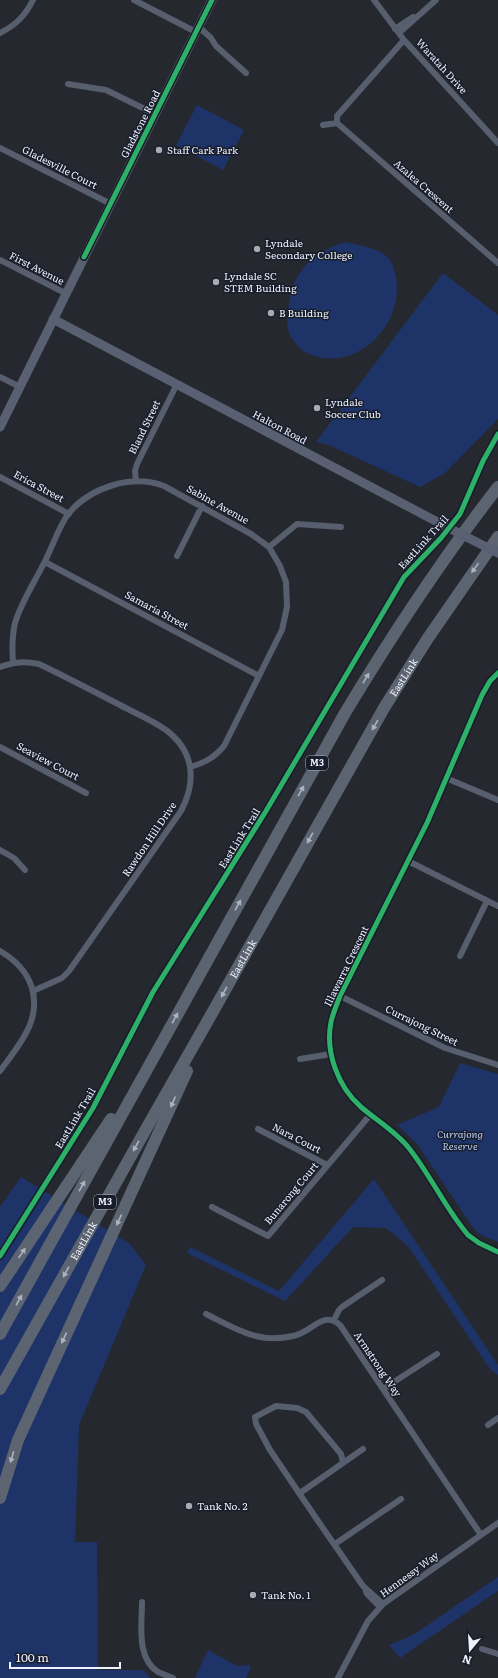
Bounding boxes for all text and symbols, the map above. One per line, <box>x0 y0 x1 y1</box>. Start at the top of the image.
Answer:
street label: Waratah Drive <box>413 35 471 97</box>
street label: Gladstone Road <box>116 87 163 160</box>
street label: Gladesville Court <box>20 141 100 192</box>
place label: Staff Cark Park <box>167 142 239 157</box>
marker: Staff Cark Park <box>154 145 164 155</box>
street label: Azalea Crescent <box>391 155 458 216</box>
place label: Lyndale Secondary College <box>265 235 352 262</box>
marker: Lyndale Secondary College <box>252 244 262 254</box>
street label: First Avenue <box>7 247 67 288</box>
place label: Lyndale SC STEM Building <box>224 268 297 295</box>
marker: Lyndale SC STEM Building <box>211 277 221 287</box>
place label: B Building <box>279 305 329 320</box>
marker: B Building <box>266 308 276 318</box>
place label: Lyndale Soccer Club <box>325 394 381 421</box>
street label: Bland Street <box>124 397 163 456</box>
marker: Lyndale Soccer Club <box>312 403 322 413</box>
street label: Halton Road <box>250 406 310 447</box>
street label: Erica Street <box>11 466 67 505</box>
street label: Sabine Avenue <box>184 480 252 527</box>
street label: EastLink Trail <box>394 511 452 572</box>
one-way arrow <box>471 563 479 574</box>
street label: Samaria Street <box>123 586 192 633</box>
street label: EastLink <box>385 654 421 699</box>
one-way arrow <box>362 673 370 683</box>
one-way arrow <box>371 719 378 731</box>
street label: Seaview Court <box>14 738 82 783</box>
road number: M3 <box>306 756 328 770</box>
one-way arrow <box>298 785 305 797</box>
street label: Rawdon Hill Drive <box>118 798 179 879</box>
street label: EastLink Trail <box>214 804 263 871</box>
one-way arrow <box>307 832 314 844</box>
one-way arrow <box>234 899 241 910</box>
street label: Illawarra Crescent <box>320 923 372 1009</box>
street label: EastLink <box>225 935 260 981</box>
one-way arrow <box>221 986 228 998</box>
street label: Currajong Street <box>383 1000 461 1049</box>
one-way arrow <box>171 1012 178 1024</box>
street label: EastLink Trail <box>51 1084 99 1151</box>
one-way arrow <box>170 1096 176 1108</box>
street label: Nara Court <box>270 1119 324 1156</box>
park label: Currajong Reserve <box>437 1126 483 1153</box>
one-way arrow <box>133 1140 139 1152</box>
street label: Bunarong Court <box>260 1158 321 1227</box>
one-way arrow <box>79 1181 86 1192</box>
road number: M3 <box>94 1195 116 1209</box>
one-way arrow <box>116 1215 122 1226</box>
street label: EastLink <box>66 1218 100 1263</box>
one-way arrow <box>18 1247 25 1259</box>
one-way arrow <box>62 1266 69 1278</box>
one-way arrow <box>16 1294 22 1306</box>
street label: Armstrong Way <box>351 1328 406 1399</box>
one-way arrow <box>61 1333 67 1344</box>
one-way arrow <box>9 1452 15 1464</box>
place label: Tank No. 2 <box>197 1498 248 1513</box>
marker: Tank No. 2 <box>184 1501 194 1511</box>
street label: Hennessy Way <box>376 1547 441 1600</box>
place label: Tank No. 1 <box>261 1587 311 1602</box>
marker: Tank No. 1 <box>248 1590 258 1600</box>
north arrow <box>450 1630 490 1670</box>
scale bar <box>10 1644 120 1670</box>
text: 100 m <box>16 1648 49 1666</box>
text: N <box>460 1651 473 1669</box>

